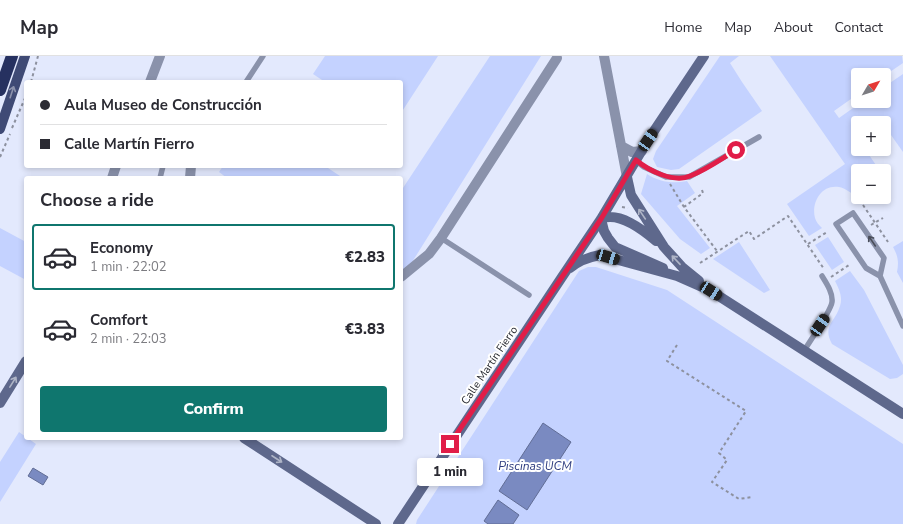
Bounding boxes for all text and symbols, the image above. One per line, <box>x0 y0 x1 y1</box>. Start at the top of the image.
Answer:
text: Map <box>20 15 58 41</box>
text: Home <box>664 18 702 37</box>
text: Map <box>724 18 752 37</box>
text: About <box>774 18 813 37</box>
text: Contact <box>835 18 883 37</box>
north arrow <box>851 68 891 108</box>
map controls <box>851 68 891 204</box>
one-way arrow <box>9 86 16 99</box>
text: Aula Museo de Construcción <box>64 95 262 115</box>
button: + <box>851 116 891 156</box>
car <box>636 127 660 153</box>
text: Calle Martín Fierro <box>64 134 194 154</box>
route start <box>727 141 745 159</box>
button: − <box>851 164 891 204</box>
text: Choose a ride <box>40 188 154 212</box>
one-way arrow <box>638 209 646 220</box>
one-way arrow <box>868 235 876 246</box>
text: Economy <box>90 238 153 258</box>
icon: car <box>42 239 78 275</box>
text: €2.83 <box>345 247 385 267</box>
car <box>595 248 621 266</box>
one-way arrow <box>671 255 681 265</box>
text: 1 min · 22:02 <box>90 258 166 276</box>
car <box>698 279 724 303</box>
text: Comfort <box>90 310 147 330</box>
icon: car <box>42 311 78 347</box>
car <box>808 312 832 338</box>
text: €3.83 <box>345 319 385 339</box>
street label: Calle Martín Fierro <box>458 323 521 407</box>
text: 2 min · 22:03 <box>90 330 166 348</box>
one-way arrow <box>9 377 17 388</box>
button: Confirm <box>40 386 387 432</box>
route end <box>441 435 459 453</box>
one-way arrow <box>271 455 282 463</box>
callout: 1 min <box>417 458 483 486</box>
water label: Piscinas UCM <box>498 458 573 474</box>
text: 1 min <box>433 463 467 481</box>

